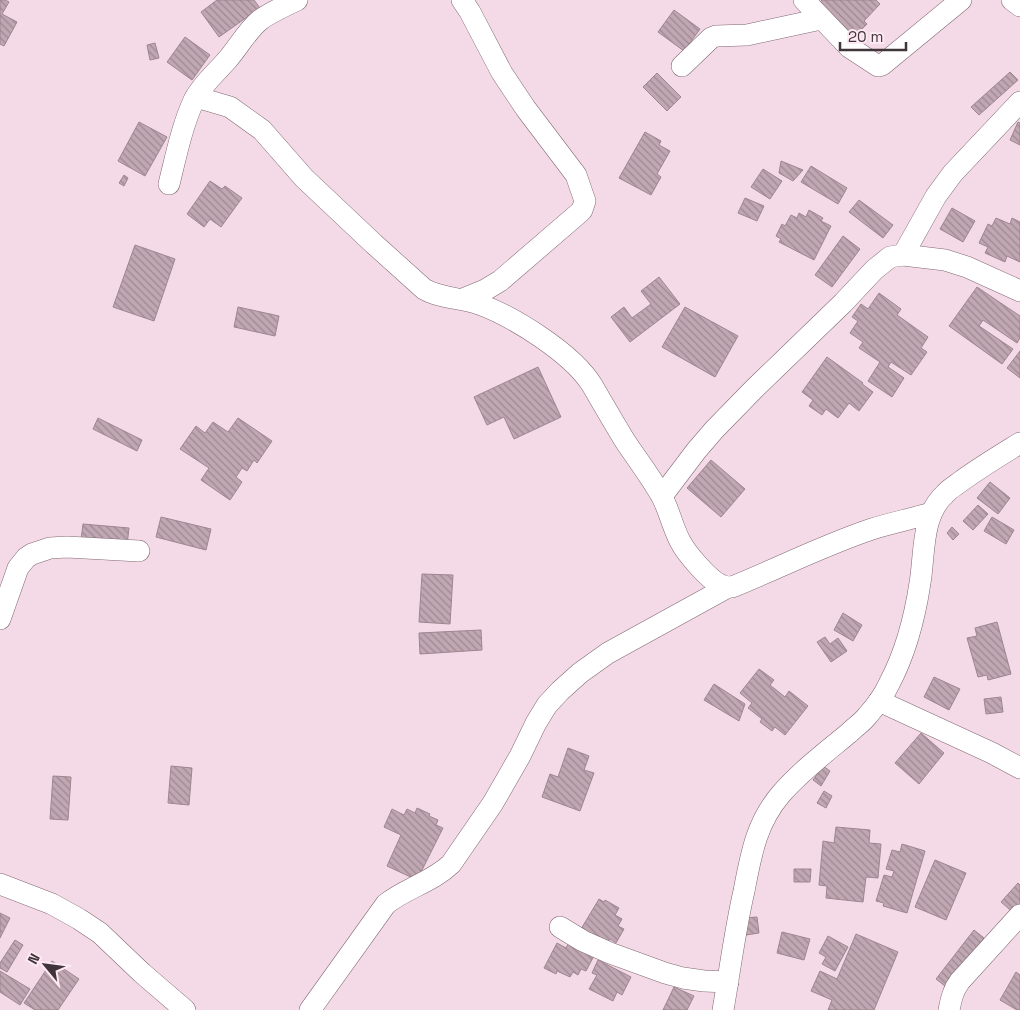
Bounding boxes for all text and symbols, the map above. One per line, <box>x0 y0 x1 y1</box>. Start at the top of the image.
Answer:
scale bar <box>840 20 906 52</box>
text: 20 m <box>848 27 883 46</box>
north arrow <box>20 940 70 990</box>
text: N <box>23 950 44 967</box>

